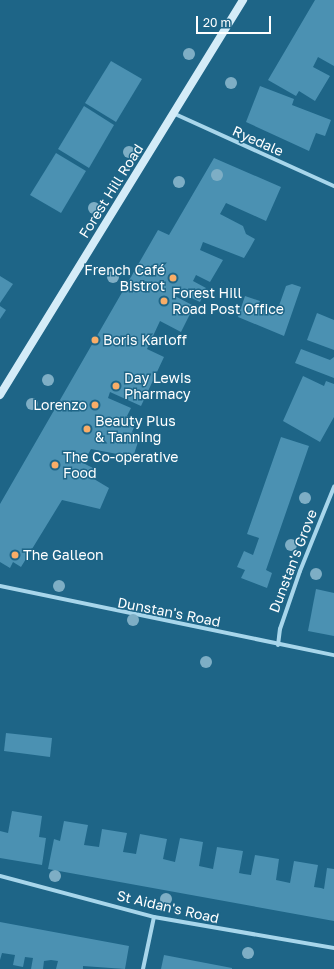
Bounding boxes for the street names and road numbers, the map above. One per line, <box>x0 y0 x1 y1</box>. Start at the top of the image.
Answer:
street label: Ryedale <box>230 122 286 160</box>
street label: Forest Hill Road <box>75 141 147 241</box>
street label: Dunstan's Grove <box>266 507 320 615</box>
street label: Dunstan's Road <box>116 594 222 630</box>
street label: St Aidan's Road <box>115 887 221 927</box>

